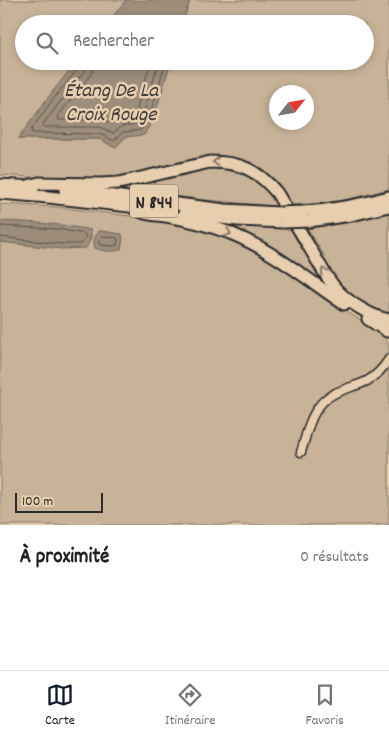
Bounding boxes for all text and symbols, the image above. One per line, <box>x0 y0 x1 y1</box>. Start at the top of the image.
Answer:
search box <box>15 15 374 70</box>
icon: search <box>33 29 61 57</box>
text: Rechercher <box>73 29 154 56</box>
water label: Étang De La Croix Rouge <box>64 77 159 131</box>
north arrow <box>269 85 314 130</box>
one-way arrow <box>212 157 220 168</box>
road number: N 844 <box>130 185 178 218</box>
one-way arrow <box>223 227 231 237</box>
one-way arrow <box>321 267 330 277</box>
scale bar <box>15 490 102 513</box>
text: 100 m <box>22 492 53 512</box>
text: À proximité <box>20 543 109 573</box>
text: 0 résultats <box>300 546 369 569</box>
tab: Carte <box>45 681 75 731</box>
tab: Itinéraire <box>165 681 215 731</box>
tab: Favoris <box>305 681 344 731</box>

